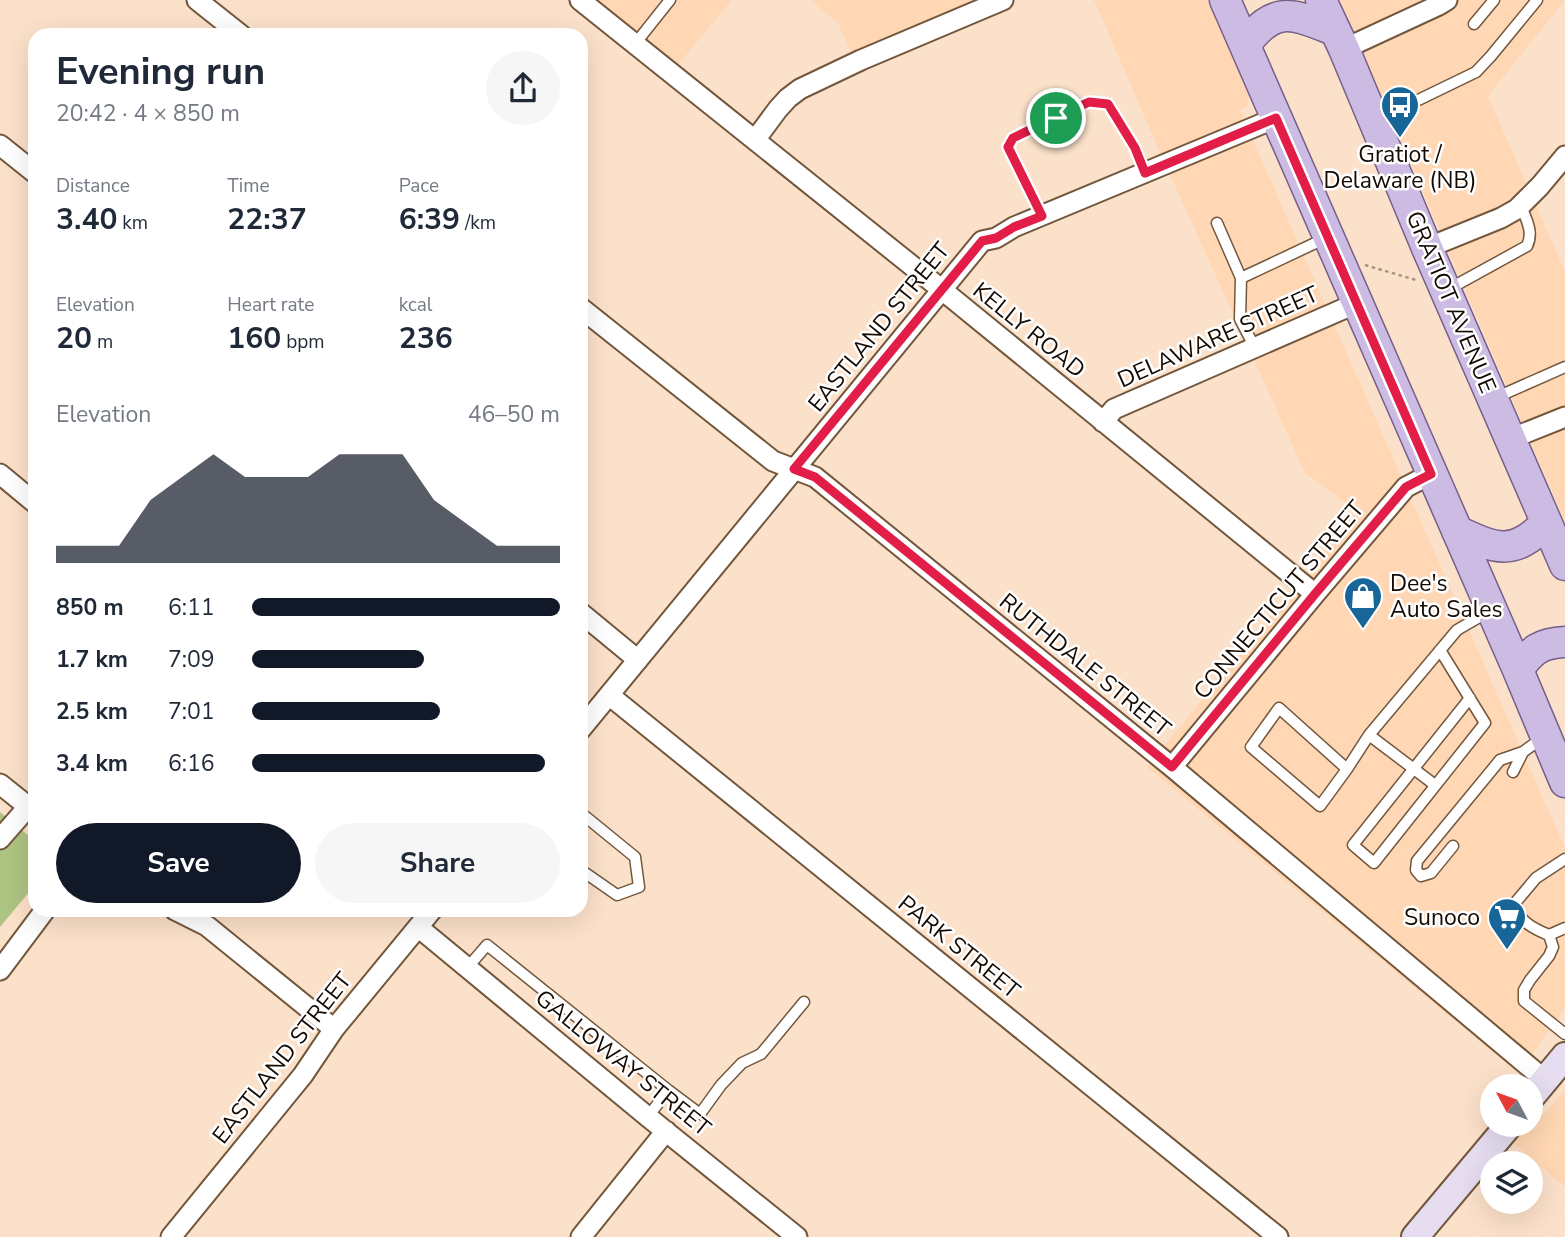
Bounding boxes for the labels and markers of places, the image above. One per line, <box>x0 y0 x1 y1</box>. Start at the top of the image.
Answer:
bus stop icon: Gratiot / Delaware (NB) <box>1379 84 1421 139</box>
pin <box>1026 88 1086 148</box>
place label: Gratiot / Delaware (NB) <box>1324 139 1476 196</box>
place label: Dee's Auto Sales <box>1390 568 1503 625</box>
shop icon: Dee's Auto Sales <box>1342 575 1384 630</box>
supermarket icon: Sunoco <box>1486 896 1528 951</box>
place label: Sunoco <box>1404 902 1480 933</box>

